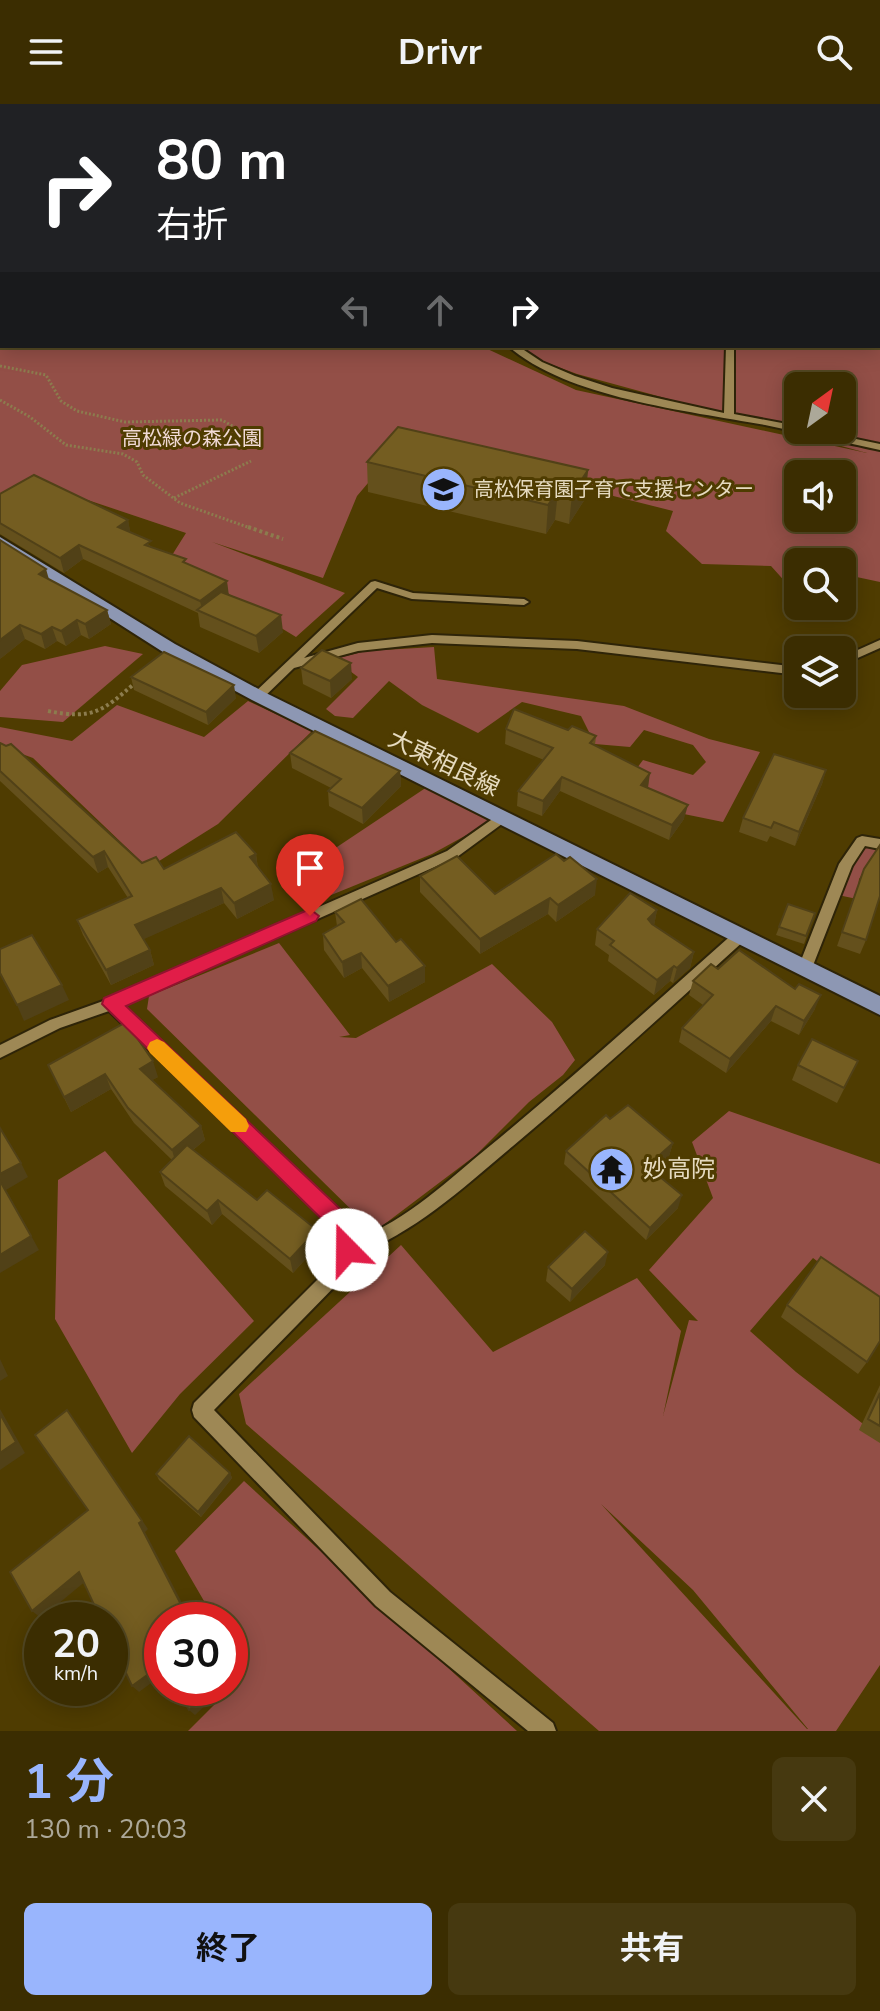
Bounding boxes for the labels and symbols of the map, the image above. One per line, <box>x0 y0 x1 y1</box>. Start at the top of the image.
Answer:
north arrow <box>784 372 856 444</box>
park label: 高松緑の森公園 <box>122 425 262 452</box>
school or university icon: 高松保育園子育て支援センター <box>419 465 467 513</box>
place label: 高松保育園子育て支援センター <box>474 476 754 503</box>
street label: 大東相良線 <box>383 722 505 804</box>
pin <box>276 834 344 916</box>
temple icon: 妙高院 <box>588 1145 636 1193</box>
place label: 妙高院 <box>643 1153 715 1185</box>
position arrow <box>305 1208 389 1292</box>
speed limit sign: 30 <box>144 1602 248 1706</box>

